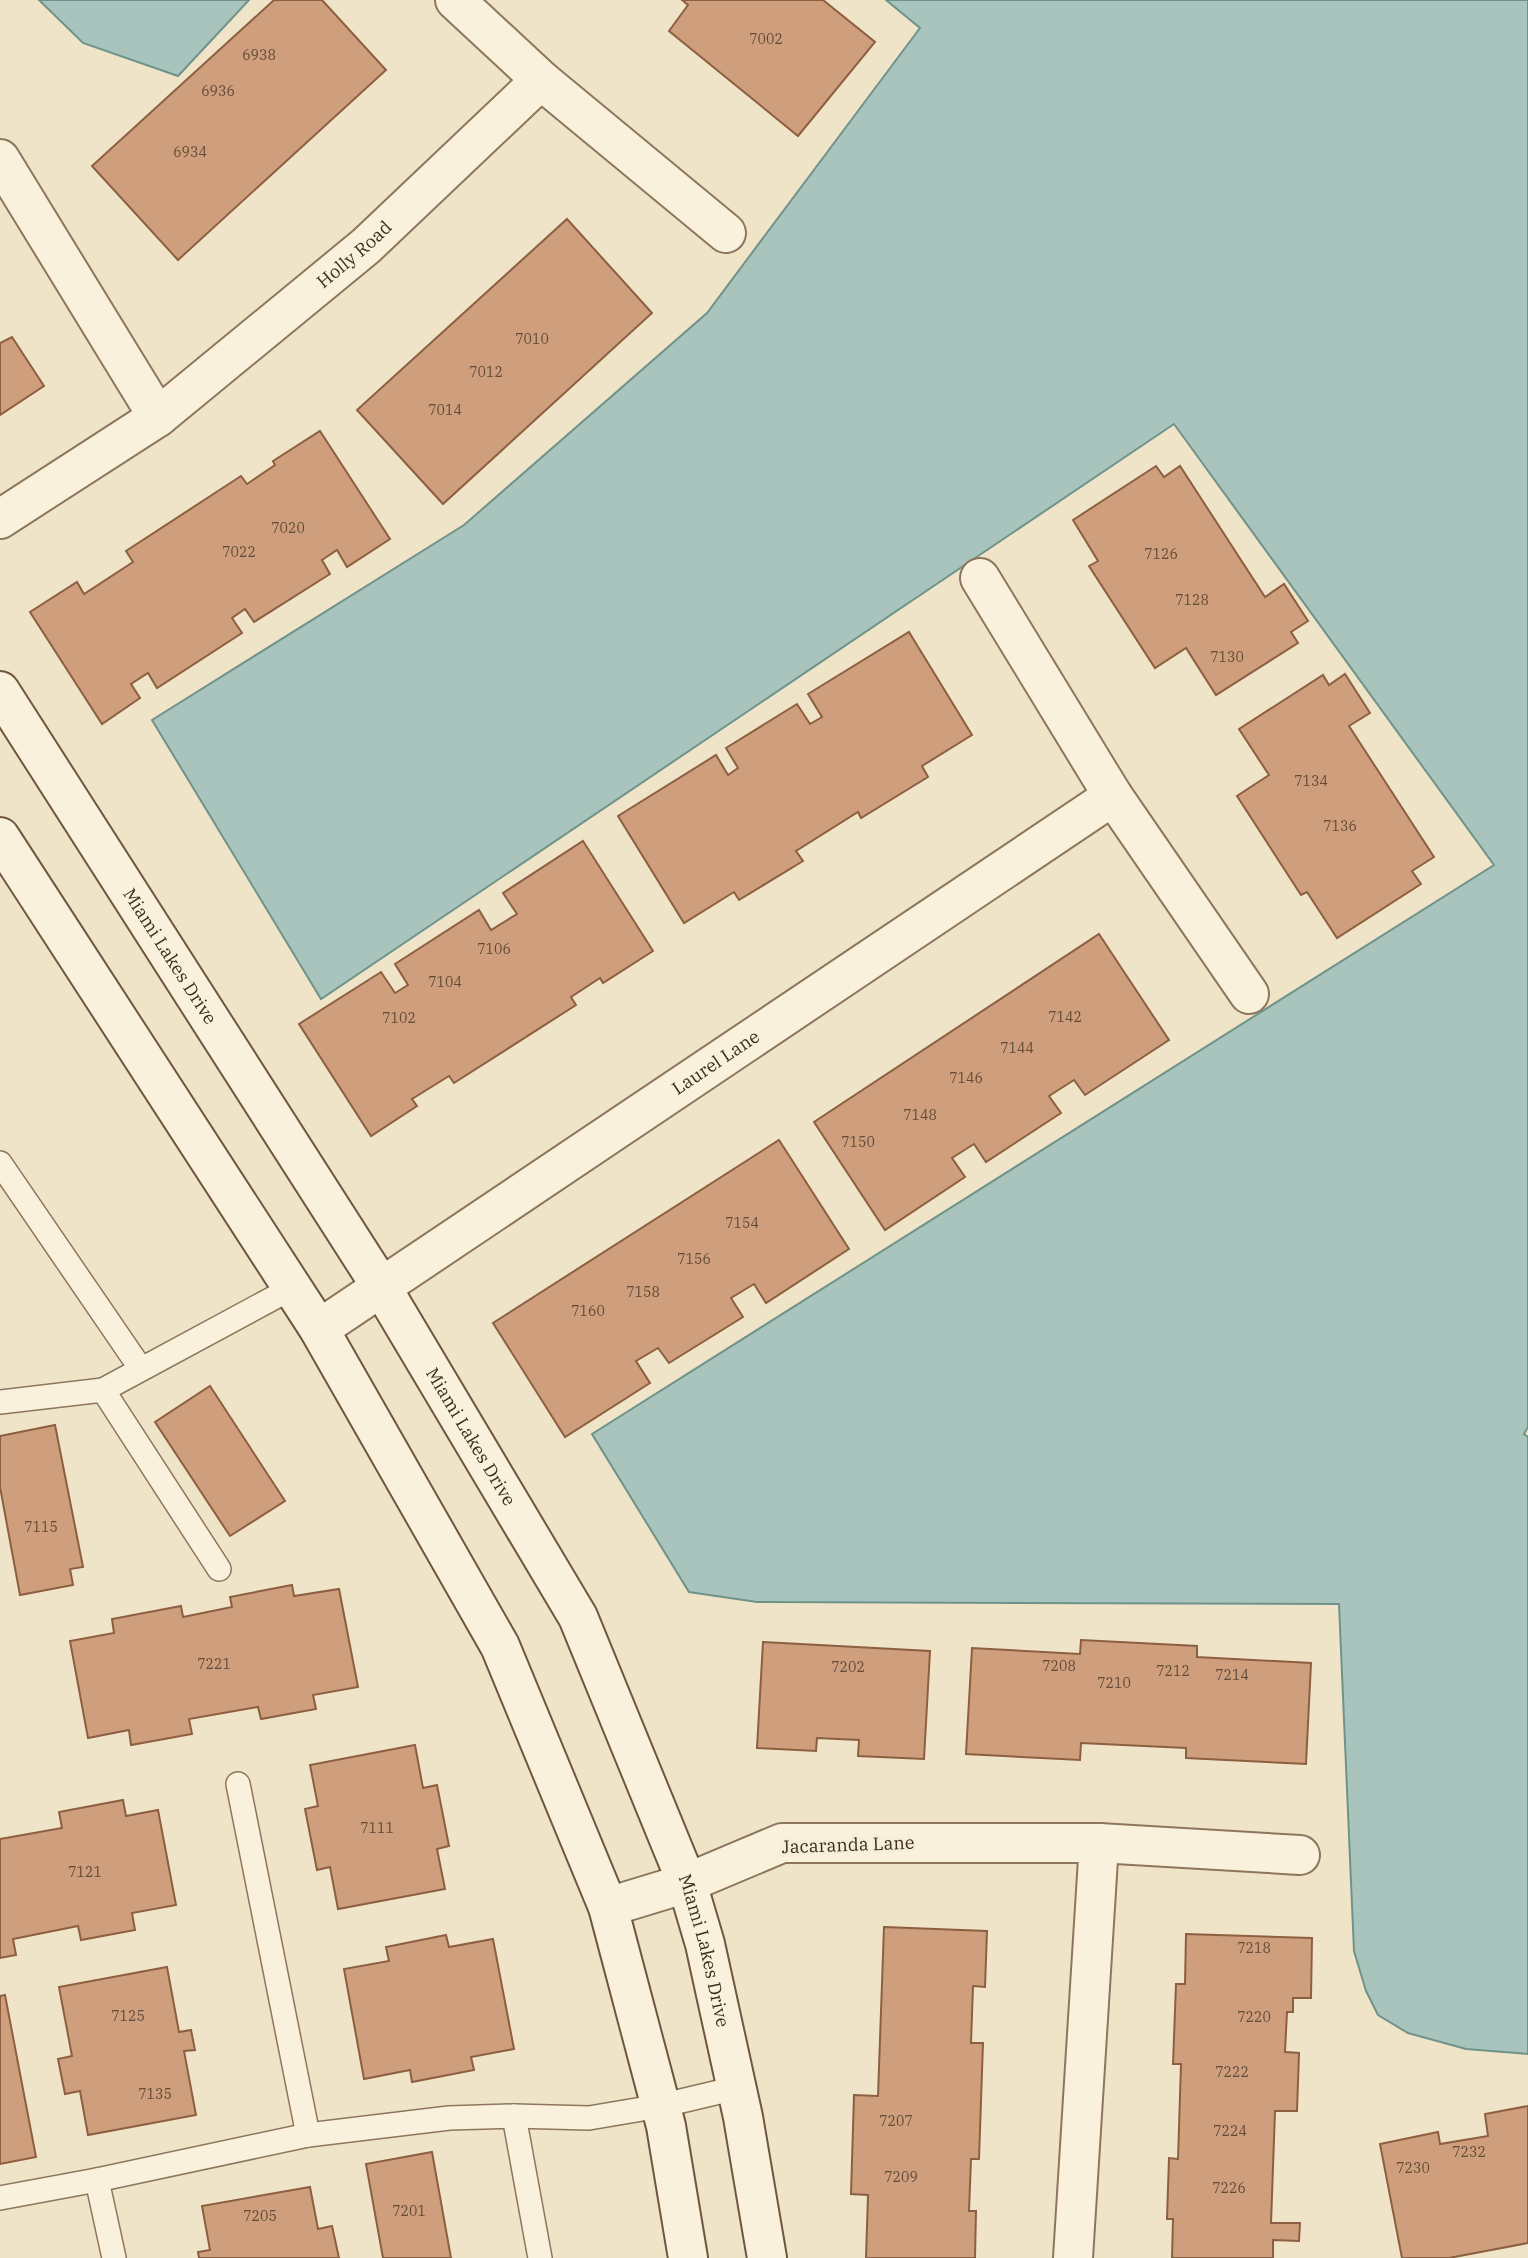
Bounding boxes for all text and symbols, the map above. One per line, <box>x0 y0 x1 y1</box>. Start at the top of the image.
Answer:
house number: 7002 <box>749 30 783 48</box>
house number: 6938 <box>242 46 276 64</box>
house number: 6936 <box>201 82 235 100</box>
house number: 6934 <box>173 143 207 161</box>
street label: Holly Road <box>312 215 397 293</box>
house number: 7010 <box>515 330 549 348</box>
house number: 7012 <box>469 363 503 381</box>
house number: 7014 <box>428 401 462 419</box>
house number: 7020 <box>271 519 305 537</box>
house number: 7022 <box>222 543 256 561</box>
house number: 7126 <box>1144 545 1178 563</box>
house number: 7128 <box>1175 591 1209 609</box>
house number: 7130 <box>1210 648 1244 666</box>
house number: 7134 <box>1294 772 1328 790</box>
house number: 7136 <box>1323 817 1357 835</box>
street label: Miami Lakes Drive <box>118 884 222 1028</box>
house number: 7106 <box>477 940 511 958</box>
house number: 7104 <box>428 973 462 991</box>
house number: 7142 <box>1048 1008 1082 1026</box>
house number: 7102 <box>382 1009 416 1027</box>
street label: Laurel Lane <box>667 1025 764 1100</box>
house number: 7144 <box>1000 1039 1034 1057</box>
house number: 7146 <box>949 1069 983 1087</box>
house number: 7148 <box>903 1106 937 1124</box>
house number: 7150 <box>841 1133 875 1151</box>
house number: 7154 <box>725 1214 759 1232</box>
house number: 7156 <box>677 1250 711 1268</box>
house number: 7158 <box>626 1283 660 1301</box>
house number: 7160 <box>571 1302 605 1320</box>
street label: Miami Lakes Drive <box>421 1363 521 1510</box>
house number: 7115 <box>24 1518 58 1536</box>
house number: 7221 <box>197 1655 231 1673</box>
house number: 7208 <box>1042 1657 1076 1675</box>
house number: 7202 <box>831 1658 865 1676</box>
house number: 7212 <box>1156 1662 1190 1680</box>
house number: 7214 <box>1215 1666 1249 1684</box>
house number: 7210 <box>1097 1674 1131 1692</box>
house number: 7111 <box>360 1819 394 1837</box>
street label: Jacaranda Lane <box>781 1831 915 1858</box>
house number: 7121 <box>68 1863 102 1881</box>
street label: Miami Lakes Drive <box>674 1870 735 2029</box>
house number: 7218 <box>1237 1939 1271 1957</box>
house number: 7125 <box>111 2007 145 2025</box>
house number: 7220 <box>1237 2008 1271 2026</box>
house number: 7222 <box>1215 2063 1249 2081</box>
house number: 7135 <box>138 2085 172 2103</box>
house number: 7207 <box>879 2112 913 2130</box>
house number: 7224 <box>1213 2122 1247 2140</box>
house number: 7232 <box>1452 2143 1486 2161</box>
house number: 7230 <box>1396 2159 1430 2177</box>
house number: 7209 <box>884 2168 918 2186</box>
house number: 7226 <box>1212 2179 1246 2197</box>
house number: 7201 <box>392 2202 426 2220</box>
house number: 7205 <box>243 2207 277 2225</box>

